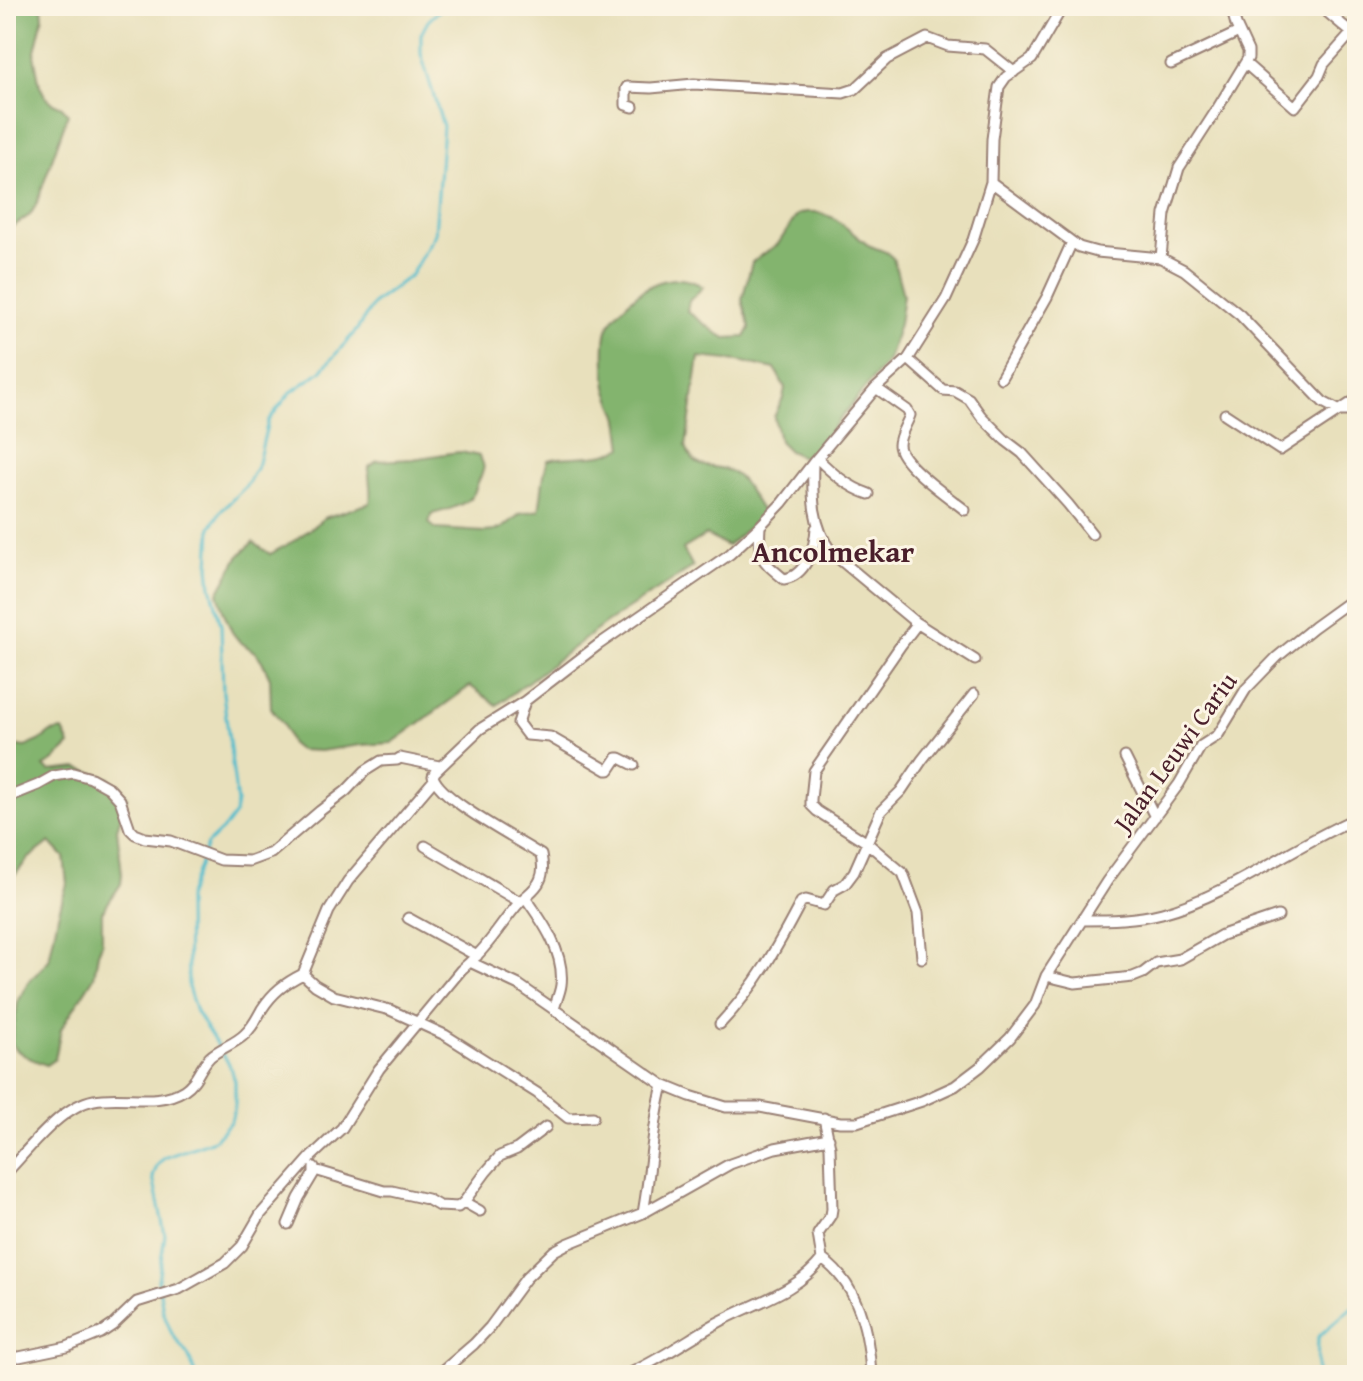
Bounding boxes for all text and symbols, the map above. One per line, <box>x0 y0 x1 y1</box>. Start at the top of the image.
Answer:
district label: Ancolmekar <box>752 529 915 573</box>
street label: Jalan Leuwi Cariu <box>1101 664 1246 842</box>

